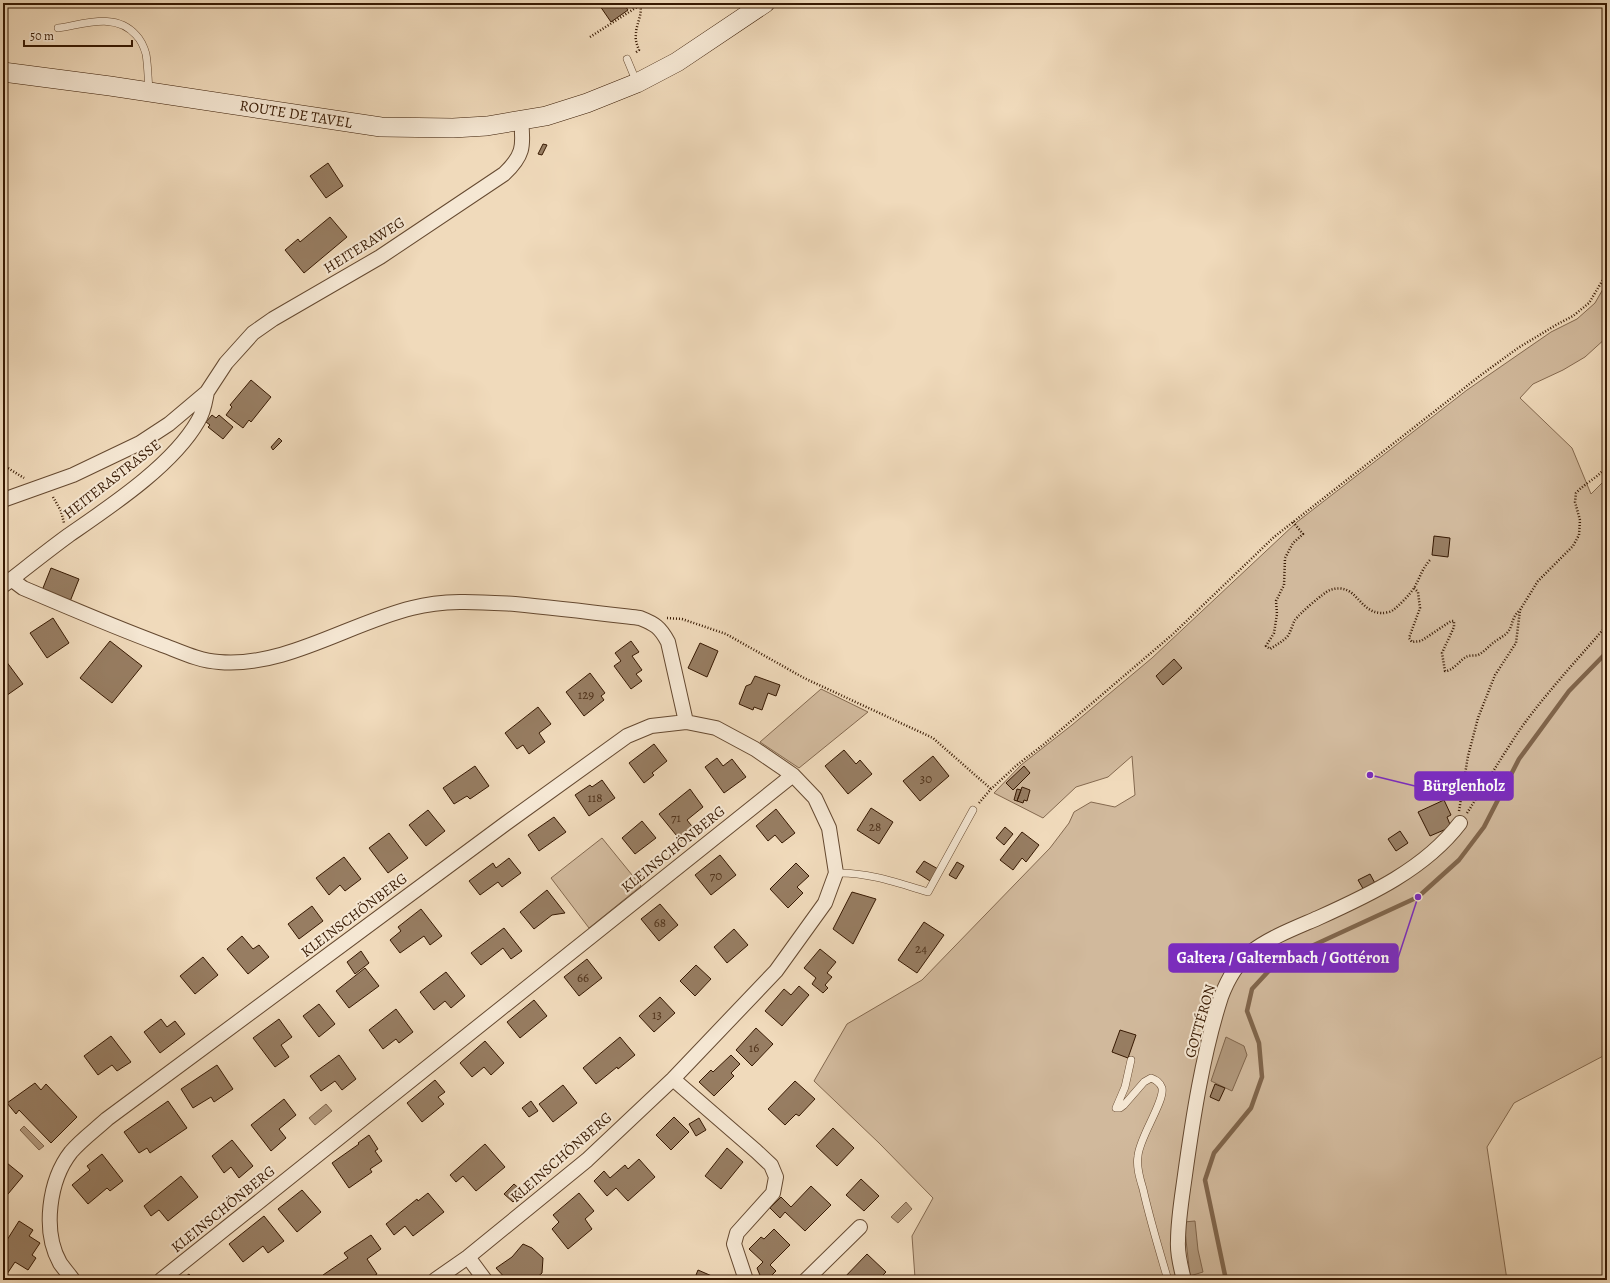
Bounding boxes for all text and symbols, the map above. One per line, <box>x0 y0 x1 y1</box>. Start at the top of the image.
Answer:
scale bar <box>24 22 132 48</box>
text: 50 m <box>30 28 54 44</box>
street label: ROUTE DE TAVEL <box>238 95 354 133</box>
street label: HEITERAWEG <box>320 212 408 278</box>
street label: HEITERASTRASSE <box>59 434 165 524</box>
house number: 129 <box>578 686 594 703</box>
house number: 30 <box>920 770 932 787</box>
callout: Bürglenholz <box>1415 772 1513 800</box>
text: Bürglenholz <box>1423 775 1505 797</box>
house number: 118 <box>587 789 603 806</box>
street label: KLEINSCHÖNBERG <box>617 801 729 897</box>
house number: 71 <box>671 809 682 826</box>
house number: 28 <box>869 818 881 835</box>
house number: 70 <box>710 867 722 884</box>
street label: KLEINSCHÖNBERG <box>297 868 411 962</box>
house number: 68 <box>654 914 666 931</box>
house number: 24 <box>915 940 927 957</box>
callout: Galtera / Galternbach / Gottéron <box>1169 944 1398 972</box>
text: Galtera / Galternbach / Gottéron <box>1177 947 1389 969</box>
house number: 66 <box>577 969 589 986</box>
street label: GOTTÉRON <box>1180 982 1220 1060</box>
house number: 13 <box>652 1006 662 1023</box>
house number: 16 <box>749 1039 759 1056</box>
street label: KLEINSCHÖNBERG <box>506 1107 616 1207</box>
street label: KLEINSCHÖNBERG <box>167 1161 279 1257</box>

